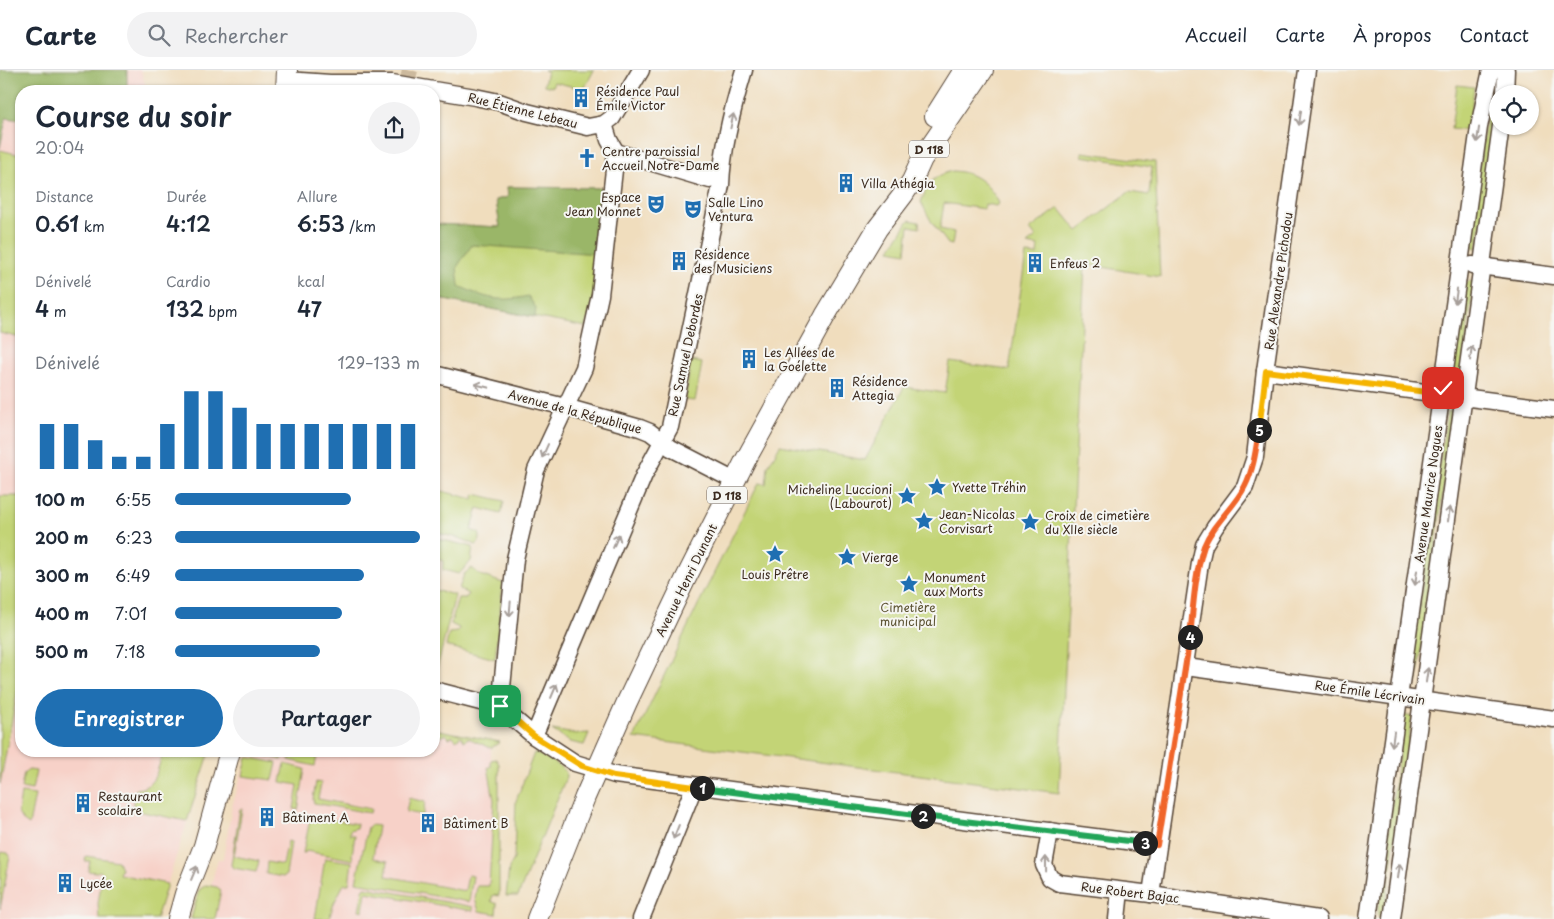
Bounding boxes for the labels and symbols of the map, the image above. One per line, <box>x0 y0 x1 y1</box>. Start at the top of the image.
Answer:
place label: Résidence Paul Émile Victor <box>596 82 679 114</box>
building icon: Résidence Paul Émile Victor <box>570 87 592 109</box>
street label: Rue Étienne Lebeau <box>466 88 580 132</box>
one-way arrow <box>1295 110 1305 126</box>
one-way arrow <box>728 113 737 129</box>
one-way arrow <box>1473 127 1483 143</box>
road number: D 118 <box>909 140 949 158</box>
place label: Centre paroissial Accueil Notre-Dame <box>602 142 719 174</box>
church icon: Centre paroissial Accueil Notre-Dame <box>576 147 598 169</box>
building icon: Villa Athégia <box>835 172 857 194</box>
place label: Villa Athégia <box>861 174 935 192</box>
place label: Espace Jean Monnet <box>565 188 641 220</box>
theatre icon: Espace Jean Monnet <box>645 193 667 215</box>
place label: Salle Lino Ventura <box>708 193 764 225</box>
theatre icon: Salle Lino Ventura <box>682 198 704 220</box>
street label: Rue Alexandre Pichodou <box>1259 211 1297 351</box>
place label: Résidence des Musiciens <box>694 245 773 277</box>
building icon: Résidence des Musiciens <box>668 250 690 272</box>
building icon: Enfeus 2 <box>1024 252 1046 274</box>
place label: Enfeus 2 <box>1050 254 1100 272</box>
one-way arrow <box>1451 288 1461 304</box>
street label: Rue Samuel Debordes <box>663 291 707 418</box>
place label: Les Allées de la Goélette <box>764 343 835 375</box>
one-way arrow <box>1466 346 1476 362</box>
building icon: Les Allées de la Goélette <box>738 348 760 370</box>
pin <box>1422 367 1464 409</box>
place label: Résidence Attegia <box>852 372 908 404</box>
building icon: Résidence Attegia <box>826 377 848 399</box>
one-way arrow <box>475 381 491 390</box>
street label: Avenue de la République <box>506 384 644 438</box>
pin: 5 <box>1246 418 1272 442</box>
street label: Avenue Maurice Nogues <box>1409 424 1447 564</box>
one-way arrow <box>539 443 549 458</box>
place icon: Yvette Tréhin <box>926 476 948 498</box>
place label: Yvette Tréhin <box>952 478 1026 496</box>
place label: Micheline Luccioni (Labourot) <box>788 480 892 512</box>
place icon: Micheline Luccioni (Labourot) <box>896 485 918 507</box>
road number: D 118 <box>707 486 747 504</box>
place label: Jean-Nicolas Corvisart <box>939 505 1015 537</box>
place label: Croix de cimetière du XIIe siècle <box>1045 506 1150 538</box>
one-way arrow <box>1444 507 1454 523</box>
place icon: Jean-Nicolas Corvisart <box>913 510 935 532</box>
place icon: Croix de cimetière du XIIe siècle <box>1019 511 1041 533</box>
street label: Avenue Henri Dunant <box>651 520 721 640</box>
one-way arrow <box>612 534 621 549</box>
place icon: Louis Prêtre <box>764 543 786 565</box>
place icon: Vierge <box>836 546 858 568</box>
place label: Vierge <box>862 548 898 566</box>
place label: Louis Prêtre <box>741 565 809 583</box>
place label: Monument aux Morts <box>924 568 986 600</box>
one-way arrow <box>1411 570 1421 586</box>
place icon: Monument aux Morts <box>898 573 920 595</box>
park label: Cimetière municipal <box>880 598 936 630</box>
one-way arrow <box>505 601 515 617</box>
pin: 4 <box>1178 624 1202 650</box>
one-way arrow <box>1422 667 1432 683</box>
street label: Rue Émile Lécrivain <box>1314 675 1426 709</box>
one-way arrow <box>549 684 559 699</box>
pin <box>479 685 521 727</box>
one-way arrow <box>1388 731 1398 747</box>
pin: 1 <box>690 776 714 800</box>
place label: Restaurant scolaire <box>98 787 162 819</box>
building icon: Restaurant scolaire <box>72 792 94 814</box>
pin: 2 <box>910 804 936 828</box>
building icon: Bâtiment A <box>256 806 278 828</box>
place label: Bâtiment A <box>282 808 349 826</box>
building icon: Bâtiment B <box>417 812 439 834</box>
place label: Bâtiment B <box>443 814 509 832</box>
one-way arrow <box>671 824 680 839</box>
pin: 3 <box>1132 830 1158 856</box>
one-way arrow <box>1041 857 1051 873</box>
one-way arrow <box>1394 863 1404 879</box>
one-way arrow <box>189 866 199 881</box>
building icon: Lycée <box>54 872 76 894</box>
place label: Lycée <box>80 874 113 892</box>
street label: Rue Robert Bajac <box>1080 877 1180 907</box>

